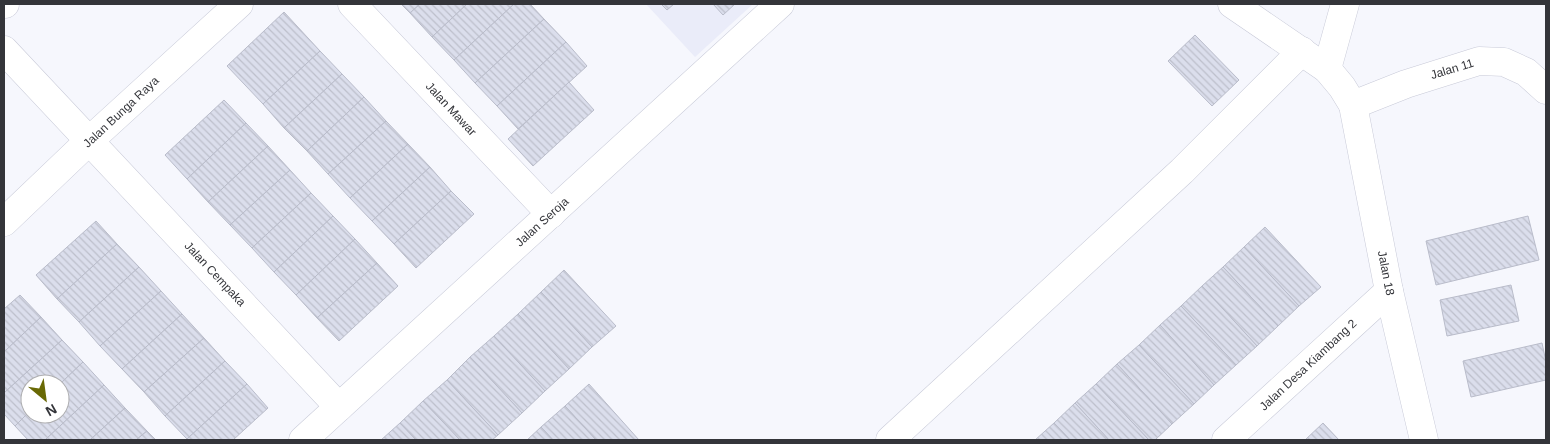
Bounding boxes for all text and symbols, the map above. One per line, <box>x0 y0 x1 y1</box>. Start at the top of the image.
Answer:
street label: Jalan 11 <box>1429 56 1476 82</box>
street label: Jalan Bunga Raya <box>80 73 162 151</box>
street label: Jalan Mawar <box>423 79 479 139</box>
street label: Jalan Seroja <box>513 194 572 250</box>
street label: Jalan Cempaka <box>181 239 249 309</box>
street label: Jalan 18 <box>1375 249 1397 297</box>
street label: Jalan Desa Kiambang 2 <box>1257 316 1360 414</box>
north arrow <box>20 374 70 424</box>
text: N <box>43 401 60 420</box>

